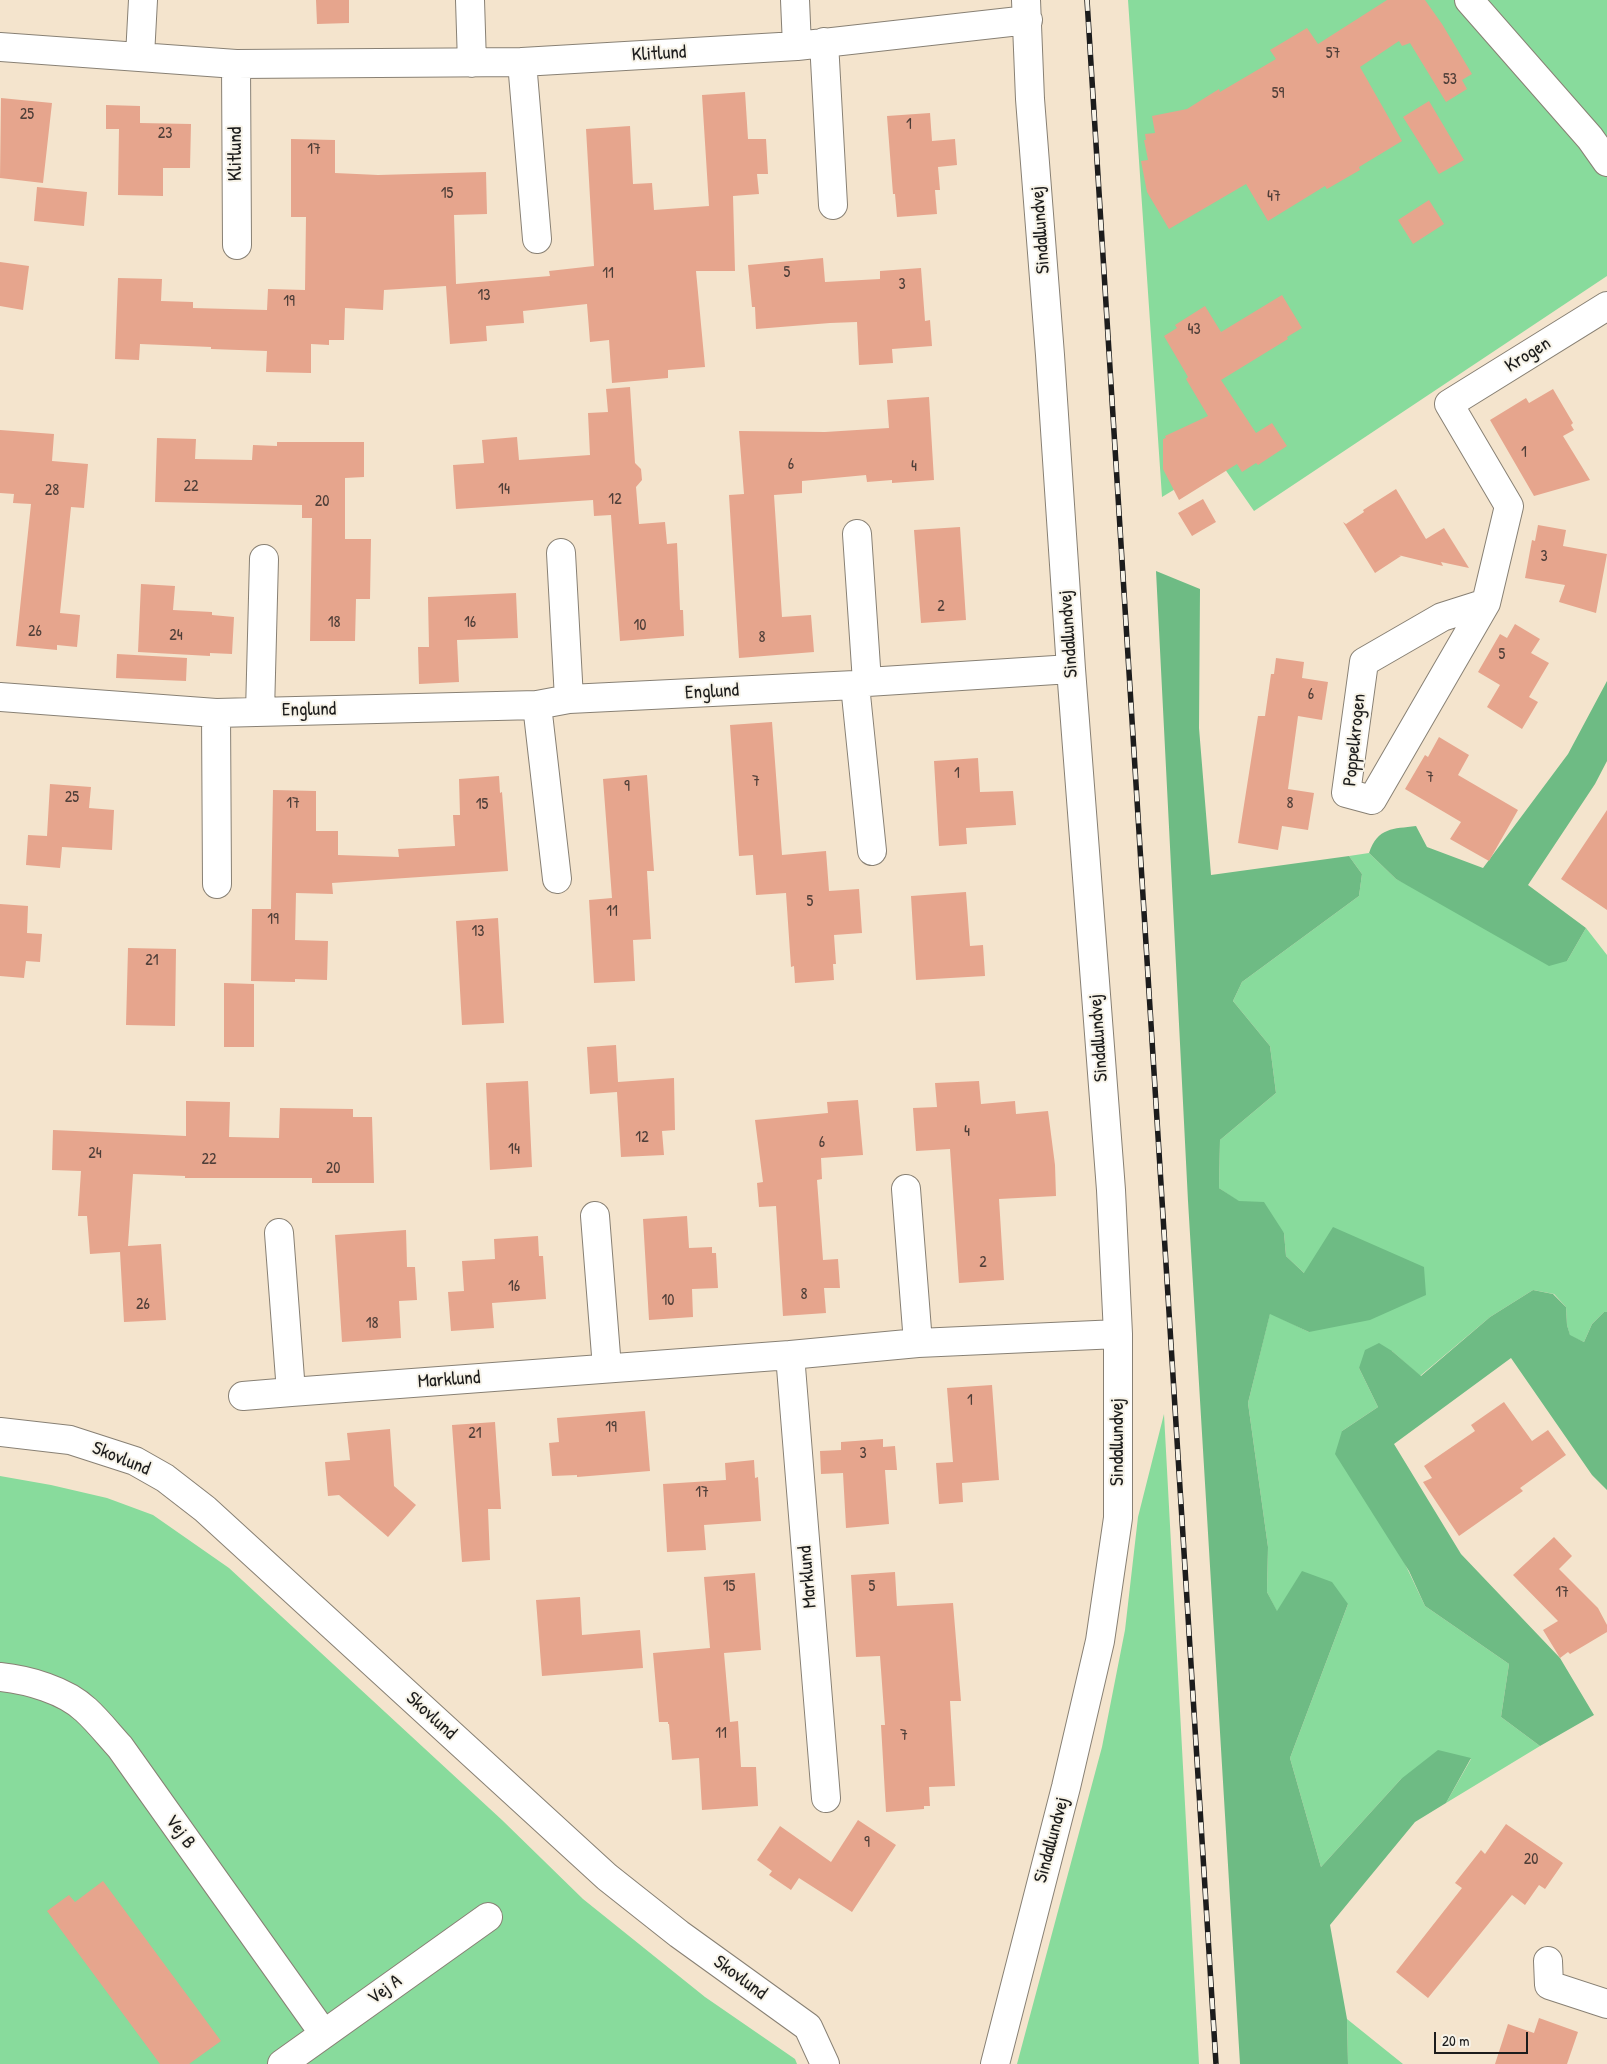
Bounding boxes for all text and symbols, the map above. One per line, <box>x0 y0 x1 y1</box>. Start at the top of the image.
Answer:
street label: Klitlund <box>631 41 687 67</box>
house number: 57 <box>1326 44 1340 64</box>
house number: 53 <box>1443 70 1457 90</box>
house number: 59 <box>1272 84 1284 104</box>
house number: 25 <box>20 105 34 125</box>
house number: 1 <box>906 115 912 135</box>
house number: 23 <box>158 124 172 144</box>
street label: Klitlund <box>225 127 247 181</box>
house number: 17 <box>307 140 321 160</box>
house number: 15 <box>441 184 453 204</box>
street label: Sindallundvej <box>1027 185 1055 275</box>
house number: 47 <box>1267 187 1281 207</box>
house number: 5 <box>784 263 790 283</box>
house number: 11 <box>602 264 614 284</box>
house number: 3 <box>898 275 906 295</box>
house number: 13 <box>478 286 490 306</box>
house number: 19 <box>283 292 295 312</box>
house number: 43 <box>1187 320 1201 340</box>
street label: Krogen <box>1501 332 1555 378</box>
house number: 1 <box>1521 443 1527 463</box>
house number: 6 <box>788 455 794 475</box>
house number: 4 <box>911 457 917 477</box>
house number: 22 <box>184 477 198 497</box>
house number: 14 <box>498 480 510 500</box>
house number: 28 <box>45 481 59 501</box>
house number: 12 <box>608 490 622 510</box>
house number: 20 <box>315 492 329 512</box>
house number: 3 <box>1540 547 1548 567</box>
street label: Sindallundvej <box>1055 589 1083 679</box>
house number: 2 <box>937 597 945 617</box>
house number: 18 <box>328 613 340 633</box>
house number: 16 <box>464 613 476 633</box>
house number: 10 <box>634 616 646 636</box>
house number: 26 <box>28 622 42 642</box>
house number: 24 <box>169 626 183 646</box>
house number: 8 <box>759 628 765 648</box>
house number: 5 <box>1499 645 1505 665</box>
street label: Englund <box>684 679 740 705</box>
house number: 6 <box>1308 685 1314 705</box>
street label: Poppelkrogen <box>1339 692 1371 788</box>
street label: Englund <box>282 698 336 722</box>
house number: 1 <box>954 764 960 784</box>
house number: 7 <box>1426 768 1434 788</box>
house number: 7 <box>752 772 760 792</box>
house number: 9 <box>624 777 630 797</box>
house number: 25 <box>65 788 79 808</box>
house number: 17 <box>286 794 300 814</box>
house number: 8 <box>1287 794 1293 814</box>
house number: 15 <box>476 795 488 815</box>
house number: 5 <box>807 892 813 912</box>
house number: 11 <box>606 902 618 922</box>
house number: 19 <box>267 910 279 930</box>
house number: 13 <box>472 922 484 942</box>
house number: 21 <box>145 951 159 971</box>
street label: Sindallundvej <box>1085 993 1113 1083</box>
house number: 4 <box>964 1122 970 1142</box>
house number: 12 <box>635 1128 649 1148</box>
house number: 6 <box>819 1133 825 1153</box>
house number: 14 <box>508 1140 520 1160</box>
house number: 24 <box>88 1144 102 1164</box>
house number: 22 <box>202 1150 216 1170</box>
house number: 20 <box>326 1159 340 1179</box>
house number: 2 <box>979 1253 987 1273</box>
house number: 16 <box>508 1277 520 1297</box>
house number: 8 <box>801 1285 807 1305</box>
house number: 10 <box>662 1291 674 1311</box>
house number: 26 <box>136 1295 150 1315</box>
house number: 18 <box>366 1314 378 1334</box>
street label: Marklund <box>417 1366 481 1394</box>
house number: 1 <box>967 1391 973 1411</box>
street label: Sindallundvej <box>1107 1398 1129 1486</box>
house number: 19 <box>605 1418 617 1438</box>
house number: 21 <box>468 1424 482 1444</box>
street label: Skovlund <box>89 1437 153 1481</box>
house number: 3 <box>859 1444 867 1464</box>
house number: 17 <box>695 1483 709 1503</box>
street label: Marklund <box>794 1545 822 1609</box>
house number: 15 <box>723 1577 735 1597</box>
house number: 5 <box>869 1577 875 1597</box>
house number: 17 <box>1555 1583 1569 1603</box>
street label: Skovlund <box>401 1687 461 1745</box>
house number: 11 <box>715 1724 727 1744</box>
house number: 7 <box>900 1726 908 1746</box>
street label: Sindallundvej <box>1030 1795 1074 1885</box>
street label: Vej B <box>160 1810 200 1854</box>
house number: 9 <box>864 1833 870 1853</box>
house number: 20 <box>1524 1850 1538 1870</box>
street label: Skovlund <box>709 1951 771 2005</box>
street label: Vej A <box>364 1970 406 2010</box>
scale bar <box>1437 2022 1531 2054</box>
text: 20 m <box>1442 2030 1469 2051</box>

